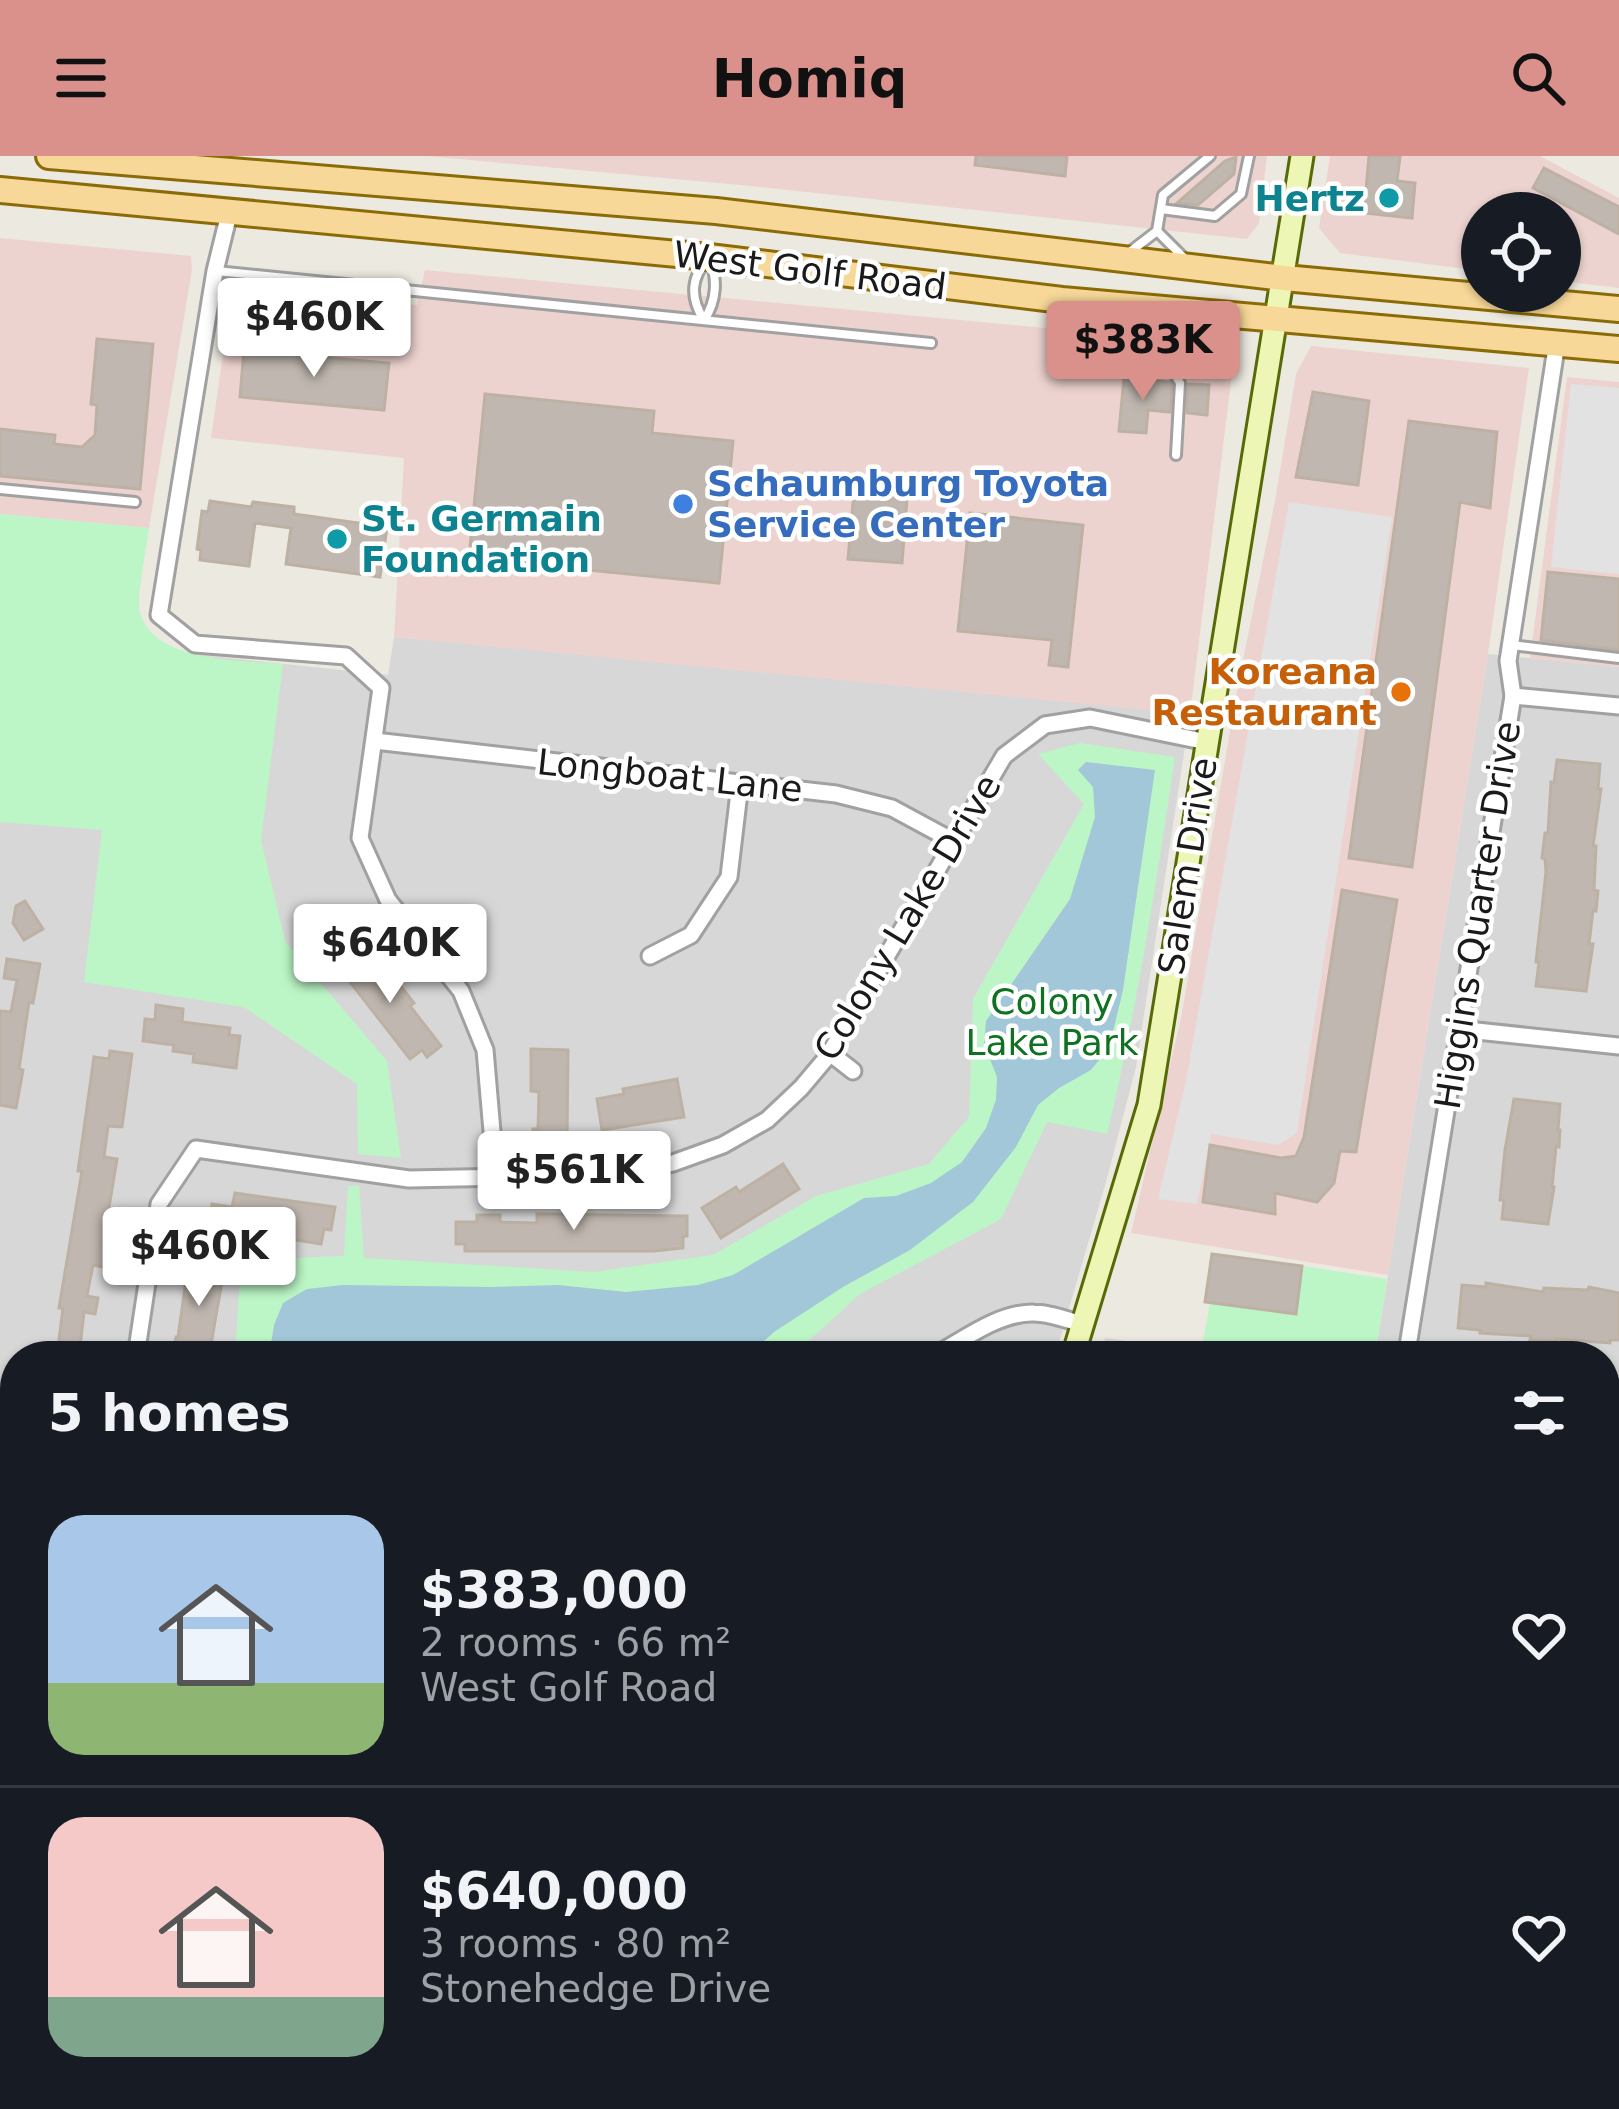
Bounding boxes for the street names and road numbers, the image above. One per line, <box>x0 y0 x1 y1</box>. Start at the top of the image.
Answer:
street label: West Golf Road <box>671 233 949 308</box>
street label: Higgins Quarter Drive <box>1427 718 1528 1112</box>
street label: Longboat Lane <box>535 741 805 810</box>
street label: Salem Drive <box>1150 754 1225 978</box>
street label: Colony Lake Drive <box>806 767 1009 1068</box>

